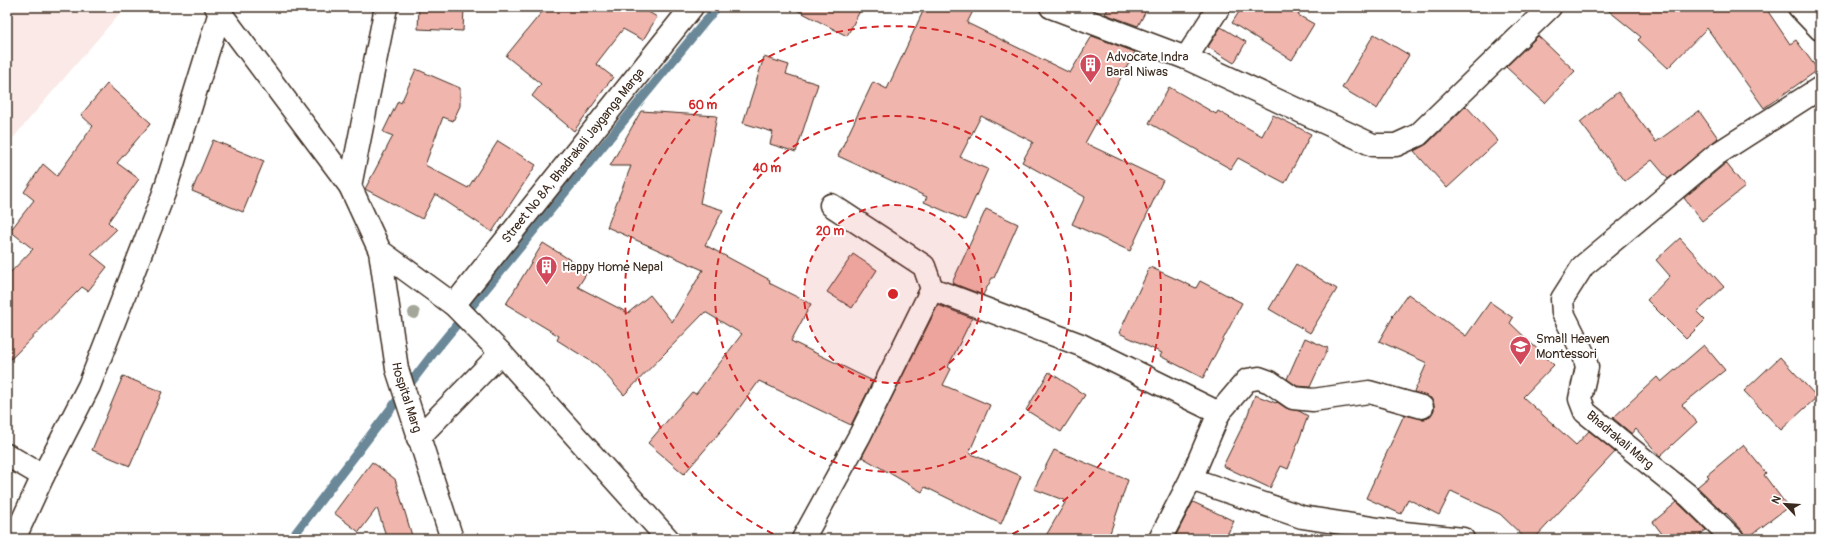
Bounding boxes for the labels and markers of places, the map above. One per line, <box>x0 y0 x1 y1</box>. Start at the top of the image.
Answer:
place label: Advocate Indra Baral Niwas <box>1106 49 1188 80</box>
building icon: Advocate Indra Baral Niwas <box>1078 51 1104 84</box>
building icon: Happy Home Nepal <box>534 254 560 287</box>
place label: Happy Home Nepal <box>562 259 663 275</box>
centre of rings <box>886 287 900 301</box>
place label: Small Heaven Montessori <box>1536 331 1610 362</box>
school or university icon: Small Heaven Montessori <box>1507 333 1533 366</box>

